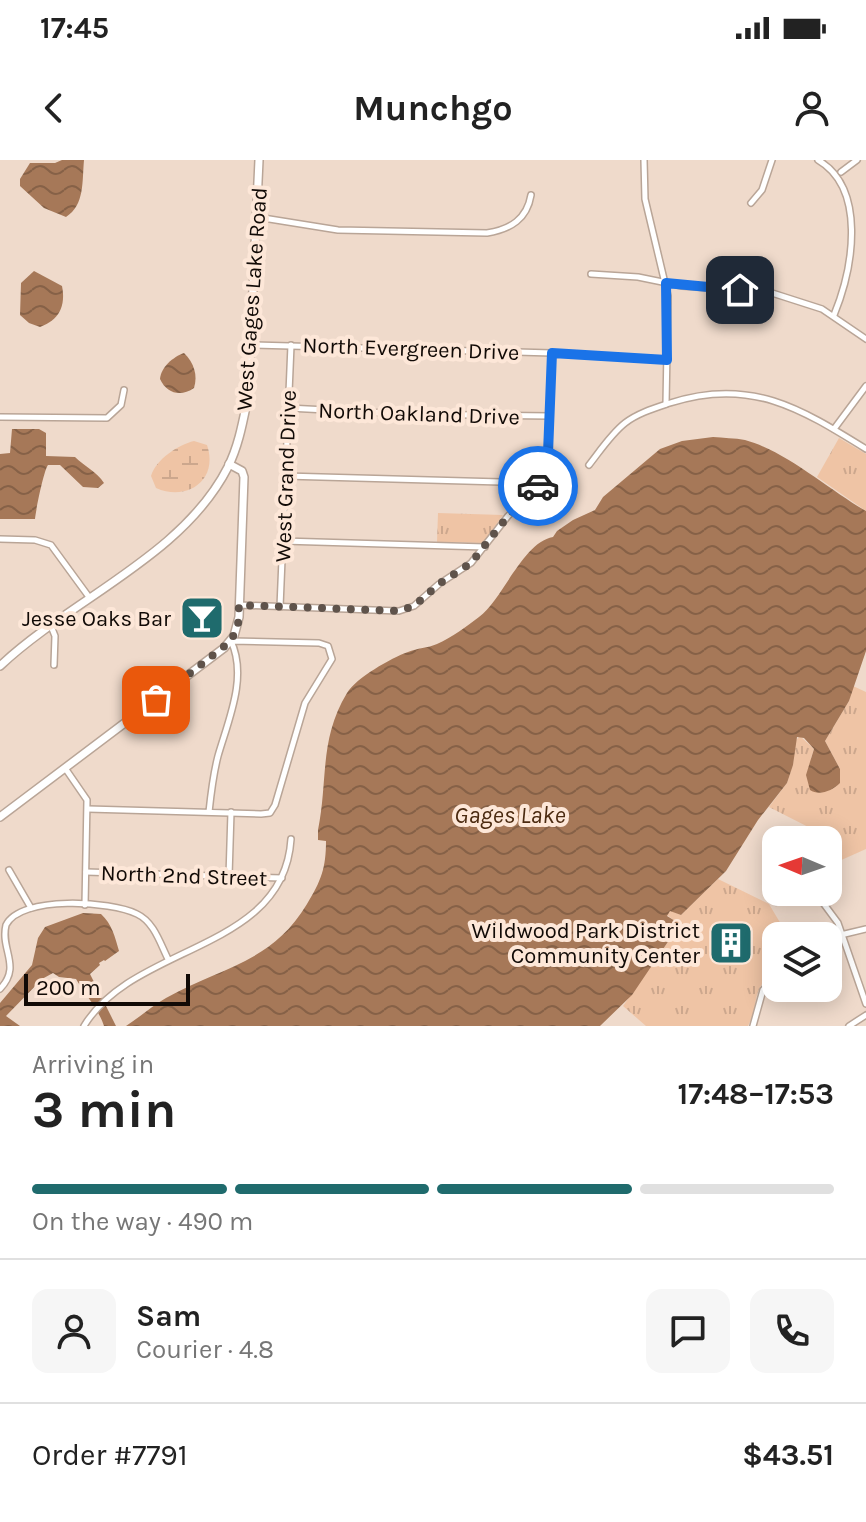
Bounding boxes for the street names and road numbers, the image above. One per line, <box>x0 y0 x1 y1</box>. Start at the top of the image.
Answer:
street label: West Gages Lake Road <box>231 186 273 412</box>
street label: North Evergreen Drive <box>302 332 520 366</box>
street label: West Grand Drive <box>270 389 302 563</box>
street label: North Oakland Drive <box>318 397 520 431</box>
street label: North 2nd Street <box>100 860 268 892</box>

